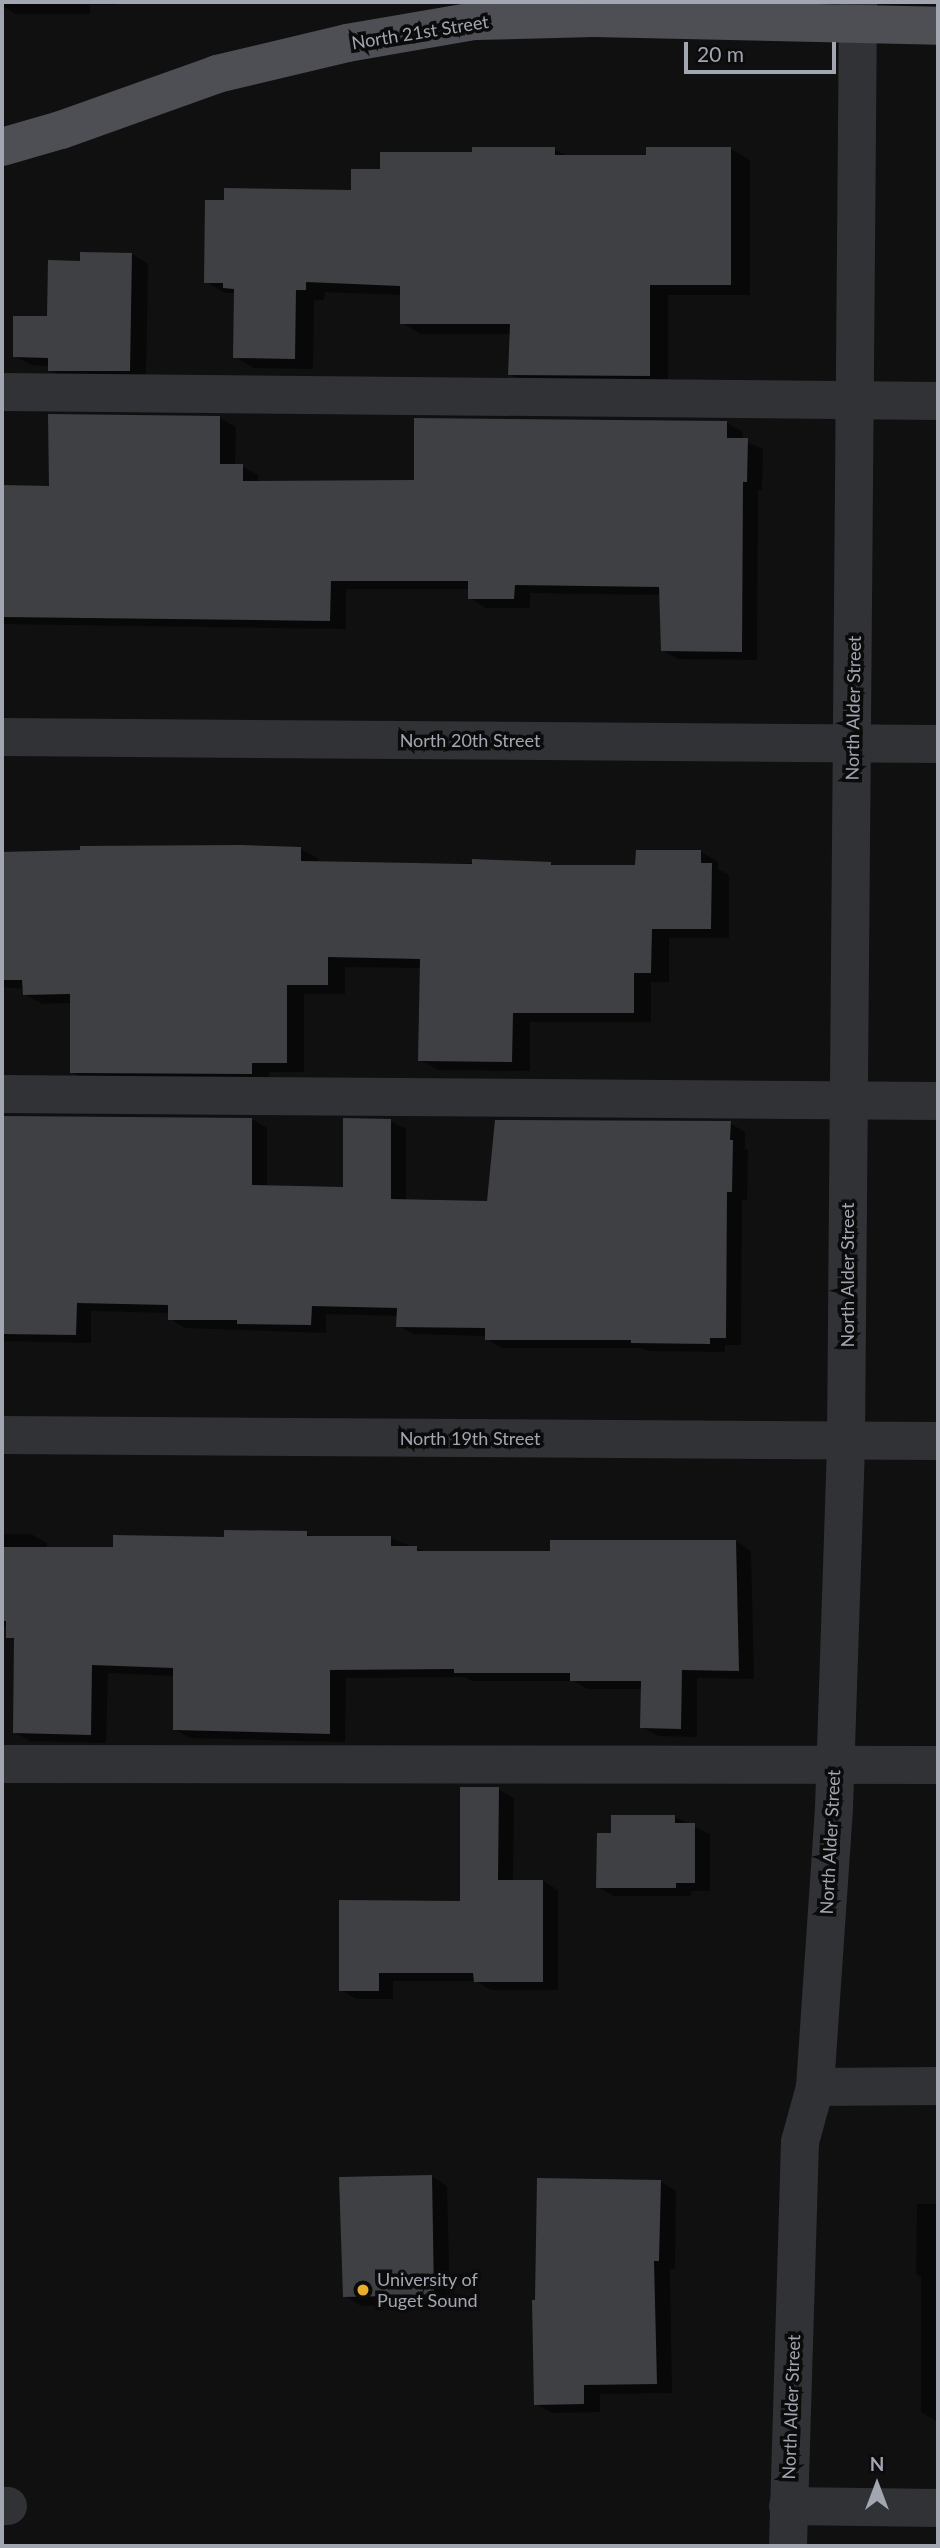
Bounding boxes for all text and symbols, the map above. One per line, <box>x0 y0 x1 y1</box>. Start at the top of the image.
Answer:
street label: North 21st Street <box>350 11 490 53</box>
scale bar <box>688 28 840 72</box>
text: 20 m <box>697 41 744 66</box>
street label: North Alder Street <box>841 635 865 781</box>
street label: North 20th Street <box>400 729 540 751</box>
street label: North Alder Street <box>836 1202 858 1348</box>
street label: North 19th Street <box>400 1427 540 1449</box>
street label: North Alder Street <box>815 1769 845 1915</box>
place label: University of Puget Sound <box>377 2269 478 2312</box>
marker: University of Puget Sound <box>355 2282 371 2298</box>
street label: North Alder Street <box>778 2334 804 2480</box>
north arrow <box>842 2450 912 2520</box>
text: N <box>870 2452 884 2475</box>

